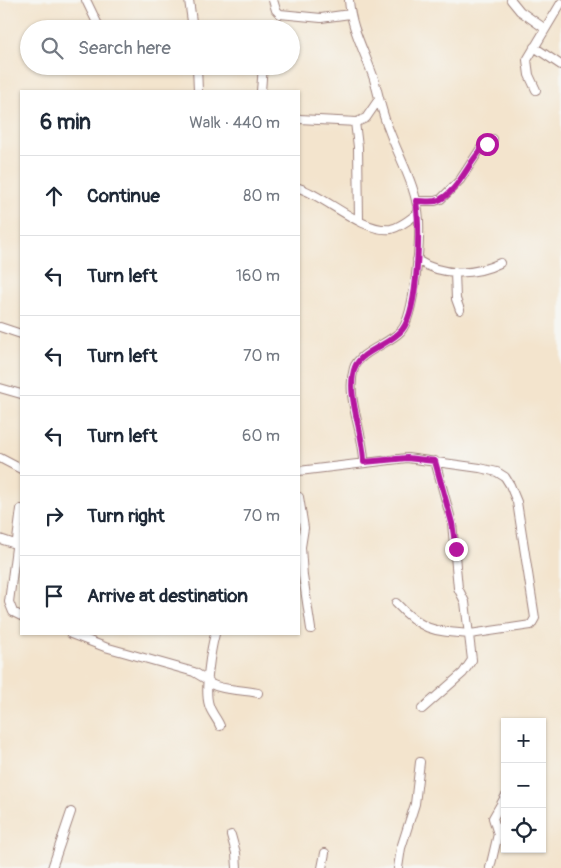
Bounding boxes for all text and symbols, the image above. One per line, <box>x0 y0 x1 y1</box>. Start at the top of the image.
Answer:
search box <box>20 20 300 75</box>
icon: search <box>38 34 66 62</box>
text: Search here <box>78 36 171 60</box>
text: 6 min <box>40 109 91 136</box>
text: Walk · 440 m <box>189 113 280 133</box>
route start <box>476 133 499 156</box>
icon: ahead <box>40 182 68 210</box>
text: Continue <box>87 184 160 208</box>
text: 80 m <box>243 186 280 206</box>
icon: left <box>40 262 68 290</box>
text: Turn left <box>87 264 157 288</box>
text: 160 m <box>236 266 280 286</box>
icon: left <box>40 342 68 370</box>
text: Turn left <box>87 344 157 368</box>
text: 70 m <box>243 346 280 366</box>
icon: left <box>40 422 68 450</box>
text: Turn left <box>87 424 157 448</box>
text: 60 m <box>242 426 280 446</box>
icon: right <box>40 502 68 530</box>
text: Turn right <box>87 504 165 528</box>
text: 70 m <box>243 506 280 526</box>
route end <box>445 538 468 561</box>
icon: arrive <box>40 582 68 610</box>
text: Arrive at destination <box>87 584 248 608</box>
map controls <box>501 718 546 853</box>
button: + <box>501 718 546 763</box>
button: − <box>501 763 546 808</box>
button: locate <box>501 808 546 853</box>

